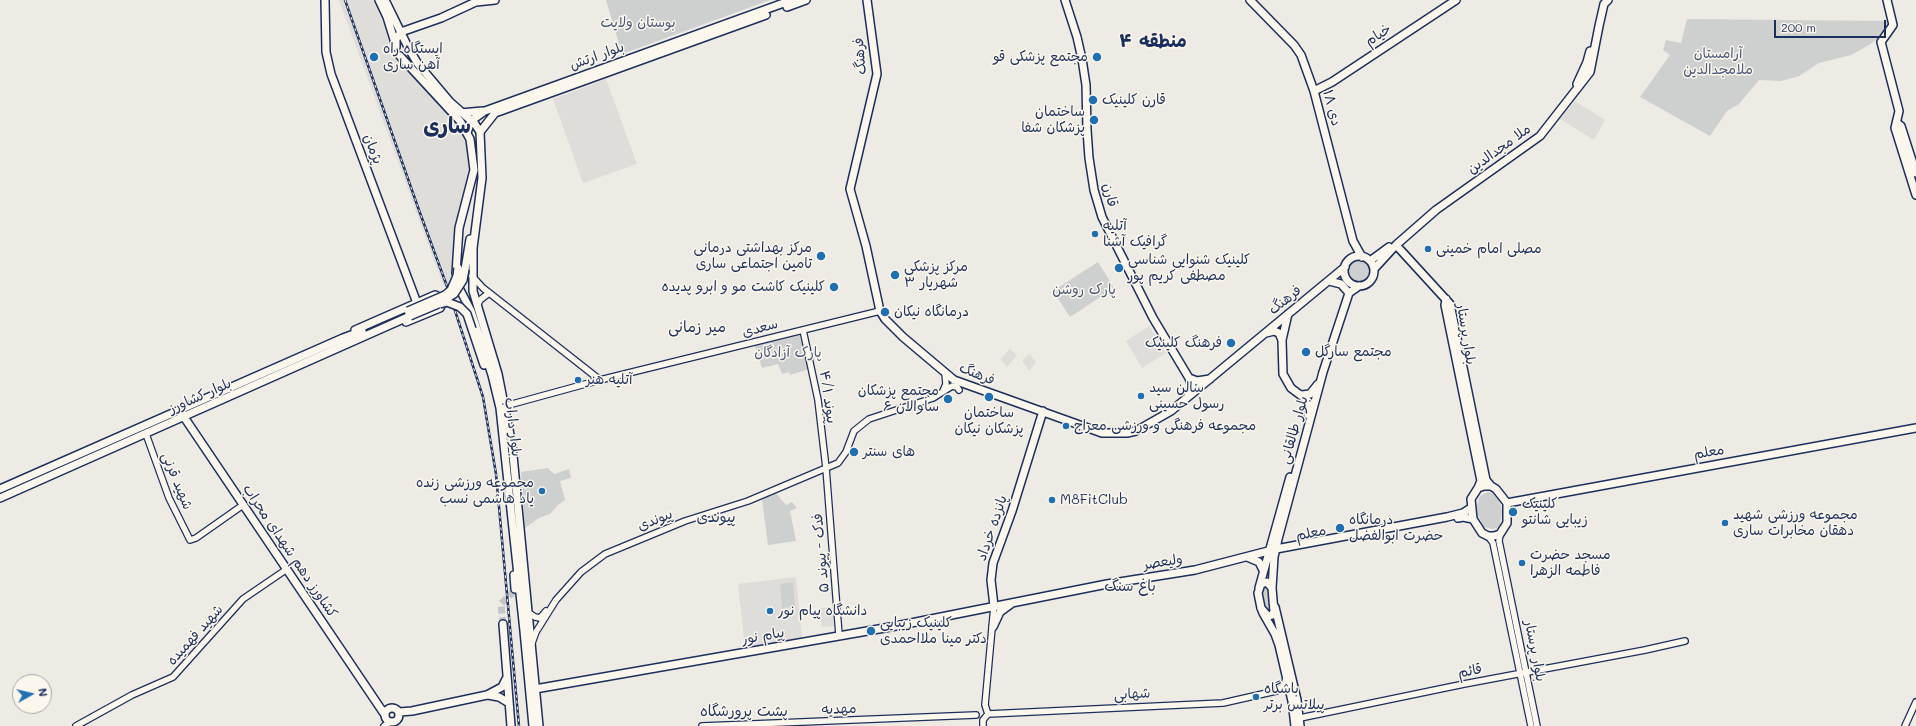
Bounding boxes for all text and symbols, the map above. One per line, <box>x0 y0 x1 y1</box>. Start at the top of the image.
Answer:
scale bar <box>1776 12 1888 38</box>
park label: بوستان ولایت <box>601 15 675 31</box>
text: 200 m <box>1781 19 1816 35</box>
street label: خیام <box>1362 20 1394 50</box>
district label: منطقه ۴ <box>1119 30 1187 52</box>
street label: فرهنگ <box>850 37 870 75</box>
street label: بلوار ارتش <box>567 38 627 74</box>
place label: ایستگاه راه آهن ساری <box>383 41 443 74</box>
park label: آرامستان ملامجدالدین <box>1683 46 1753 78</box>
place label: مجتمع پزشکی قو <box>993 49 1088 65</box>
marker: ایستگاه راه آهن ساری <box>368 51 380 63</box>
marker: مجتمع پزشکی قو <box>1091 51 1103 63</box>
street label: ۱۸ دی <box>1319 88 1345 128</box>
place label: قارن کلینیک <box>1102 92 1166 108</box>
marker: قارن کلینیک <box>1087 94 1099 106</box>
place label: ساختمان پزشکان شفا <box>1021 104 1085 136</box>
district label: ساری <box>423 113 471 139</box>
marker: ساختمان پزشکان شفا <box>1088 114 1100 126</box>
street label: ملا مجدالدین <box>1464 120 1534 178</box>
street label: پژمان <box>360 132 386 166</box>
street label: قارن <box>1099 181 1121 209</box>
place label: آتلیه گرافیک آشنا <box>1103 218 1167 250</box>
marker: آتلیه گرافیک آشنا <box>1090 229 1100 239</box>
place label: مرکز بهداشتی درمانی تامین اجتماعی ساری <box>694 240 812 272</box>
place label: مصلی امام خمینی <box>1436 241 1542 257</box>
marker: مصلی امام خمینی <box>1423 244 1433 254</box>
marker: مرکز بهداشتی درمانی تامین اجتماعی ساری <box>815 250 827 262</box>
place label: کلینیک شنوایی شناسی مصطفی کریم پور <box>1128 252 1250 284</box>
place label: مرکز پزشکی شهریار ۳ <box>904 259 968 292</box>
marker: کلینیک شنوایی شناسی مصطفی کریم پور <box>1113 262 1125 274</box>
marker: مرکز پزشکی شهریار ۳ <box>889 269 901 281</box>
place label: کلینیک کاشت مو و ابرو پدیده <box>662 279 825 295</box>
marker: کلینیک کاشت مو و ابرو پدیده <box>828 281 840 293</box>
park label: پارک روشن <box>1052 282 1116 298</box>
street label: فرهنگ <box>1265 282 1305 318</box>
street label: بلوار پرستار <box>1453 302 1479 366</box>
place label: درمانگاه نیکان <box>894 304 969 320</box>
marker: درمانگاه نیکان <box>879 306 891 318</box>
street label: سعدی <box>740 315 780 341</box>
district label: میر زمانی <box>668 318 726 336</box>
place label: فرهنگ کلینیک <box>1145 335 1222 351</box>
marker: فرهنگ کلینیک <box>1225 337 1237 349</box>
place label: مجتمع سارگل <box>1315 344 1392 360</box>
park label: پارک آزادگان <box>754 345 822 361</box>
marker: مجتمع سارگل <box>1300 346 1312 358</box>
street label: فرهنگ <box>957 359 997 389</box>
street label: پیوند ۴/۱ <box>816 369 840 425</box>
place label: آتلیه هنر <box>586 372 632 388</box>
street label: بلوار کشاورز <box>166 375 234 417</box>
marker: آتلیه هنر <box>573 375 583 385</box>
place label: سالن سید رسول حسینی <box>1149 380 1224 412</box>
place label: مجتمع پزشکان ساوالان ۶ <box>858 383 939 416</box>
marker: ساختمان پزشکان نیکان <box>983 391 995 403</box>
marker: سالن سید رسول حسینی <box>1136 391 1146 401</box>
marker: مجتمع پزشکان ساوالان ۶ <box>942 393 954 405</box>
street label: بلوار طالقانی <box>1276 394 1312 466</box>
street label: بلوار داراب <box>501 396 525 458</box>
place label: ساختمان پزشکان نیکان <box>954 405 1024 438</box>
place label: مجموعه فرهنگی و ورزشی معراج <box>1074 418 1256 434</box>
marker: مجموعه فرهنگی و ورزشی معراج <box>1061 421 1071 431</box>
street label: معلم <box>1693 441 1725 463</box>
place label: های سنتر <box>863 444 915 460</box>
marker: های سنتر <box>848 446 860 458</box>
street label: شهید قرنی <box>158 450 196 512</box>
place label: مجموعه ورزشی زنده یاد هاشمی نسب <box>416 475 534 508</box>
street label: کشاورز دهم شهدای محراب <box>239 481 341 621</box>
marker: مجموعه ورزشی زنده یاد هاشمی نسب <box>537 486 547 496</box>
place label: M8FitClub <box>1060 492 1128 508</box>
street label: پانزده خرداد <box>973 493 1011 563</box>
marker: M8FitClub <box>1047 495 1057 505</box>
place label: کلینیک زیبایی شانتو <box>1522 496 1588 528</box>
street label: پیوندی <box>635 505 675 535</box>
marker: کلینیک زیبایی شانتو <box>1507 506 1519 518</box>
place label: مجموعه ورزشی شهید دهقان مخابرات ساری <box>1733 507 1858 540</box>
district label: پیوندی <box>696 508 736 526</box>
place label: درمانگاه حضرت ابوالفضل <box>1349 512 1443 544</box>
street label: فدک - پیوند ۵ <box>809 513 833 593</box>
marker: مجموعه ورزشی شهید دهقان مخابرات ساری <box>1720 518 1730 528</box>
street label: معلم <box>1294 522 1328 544</box>
marker: درمانگاه حضرت ابوالفضل <box>1334 522 1346 534</box>
place label: مسجد حضرت فاطمه الزهرا <box>1530 547 1611 580</box>
street label: ولیعصر <box>1142 551 1184 573</box>
marker: مسجد حضرت فاطمه الزهرا <box>1517 558 1527 568</box>
district label: باغ سنگ <box>1104 577 1156 595</box>
street label: شهید فهمیده <box>163 601 227 669</box>
place label: دانشگاه پیام نور <box>778 603 867 619</box>
marker: دانشگاه پیام نور <box>765 606 775 616</box>
place label: کلینیک زیبایی دکتر مینا ملااحمدی <box>880 615 987 648</box>
street label: بلوار پرستار <box>1521 619 1549 683</box>
street label: پیام نور <box>740 624 786 648</box>
marker: کلینیک زیبایی دکتر مینا ملااحمدی <box>865 625 877 637</box>
street label: قائم <box>1456 660 1484 682</box>
north arrow <box>12 674 52 714</box>
place label: باشگاه پیلاتس برتر <box>1264 681 1324 714</box>
street label: شهابی <box>1113 685 1151 703</box>
text: N <box>35 687 51 698</box>
marker: باشگاه پیلاتس برتر <box>1251 692 1261 702</box>
street label: مهدیه <box>821 700 857 718</box>
district label: پشت پرورشگاه <box>700 702 788 720</box>

